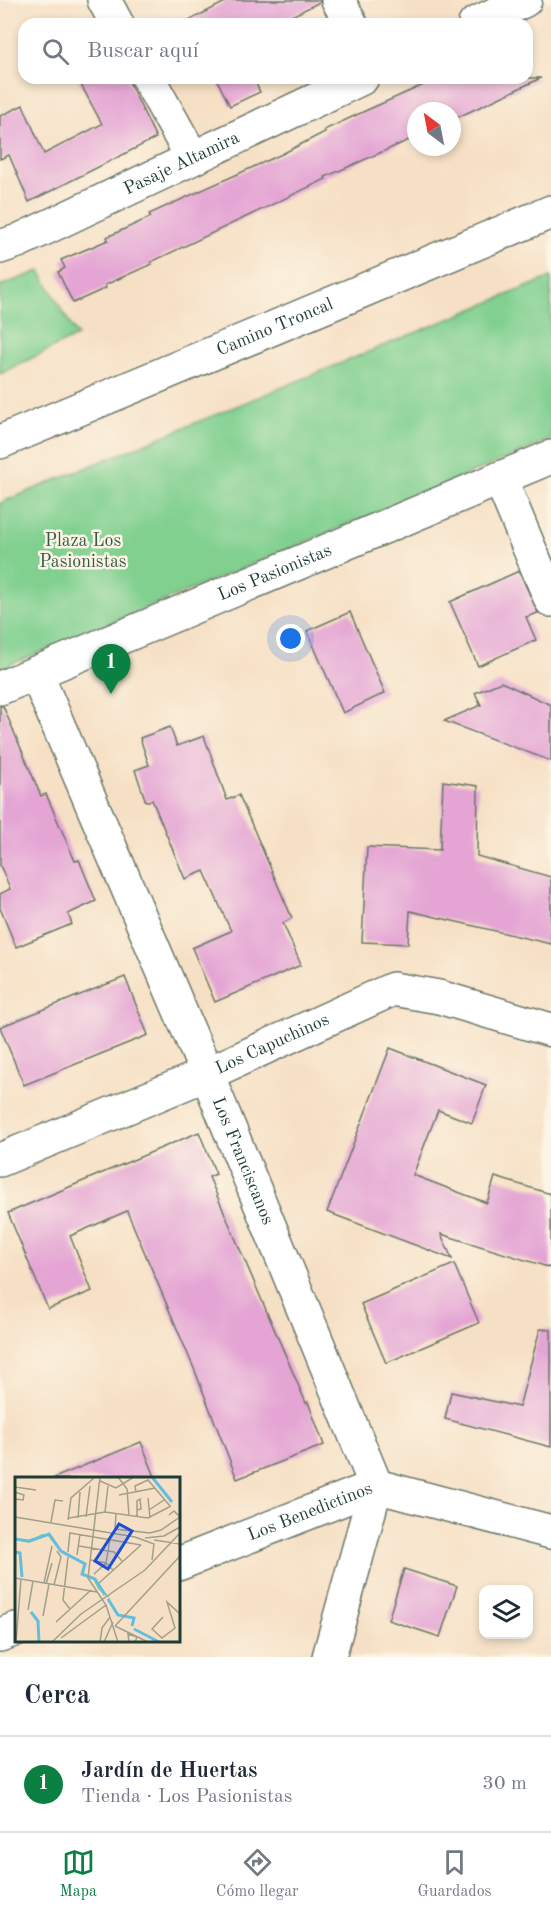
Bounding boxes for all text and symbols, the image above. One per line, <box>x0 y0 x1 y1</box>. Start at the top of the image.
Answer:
search box <box>18 18 533 84</box>
icon: search <box>39 35 72 68</box>
text: Buscar aquí <box>87 40 199 62</box>
north arrow <box>407 102 461 156</box>
street label: Pasaje Altamira <box>121 128 242 198</box>
street label: Camino Troncal <box>214 295 336 359</box>
park label: Plaza Los Pasionistas <box>39 532 127 571</box>
street label: Los Pasionistas <box>215 541 334 605</box>
your location <box>276 624 305 653</box>
pin: 1 <box>92 644 130 694</box>
street label: Los Capuchinos <box>213 1010 332 1078</box>
street label: Los Franciscanos <box>209 1095 277 1227</box>
inset map <box>15 1477 180 1642</box>
street label: Los Benedictinos <box>245 1479 375 1545</box>
map controls <box>479 1585 533 1639</box>
button: layers <box>479 1585 533 1639</box>
text: Cerca <box>24 1683 90 1709</box>
text: Jardín de Huertas <box>81 1760 258 1782</box>
text: 1 <box>38 1774 49 1794</box>
text: 30 m <box>482 1774 527 1794</box>
text: Tienda · Los Pasionistas <box>81 1787 292 1807</box>
tab: Mapa <box>59 1846 97 1902</box>
tab: Cómo llegar <box>216 1846 299 1902</box>
tab: Guardados <box>418 1846 492 1902</box>

